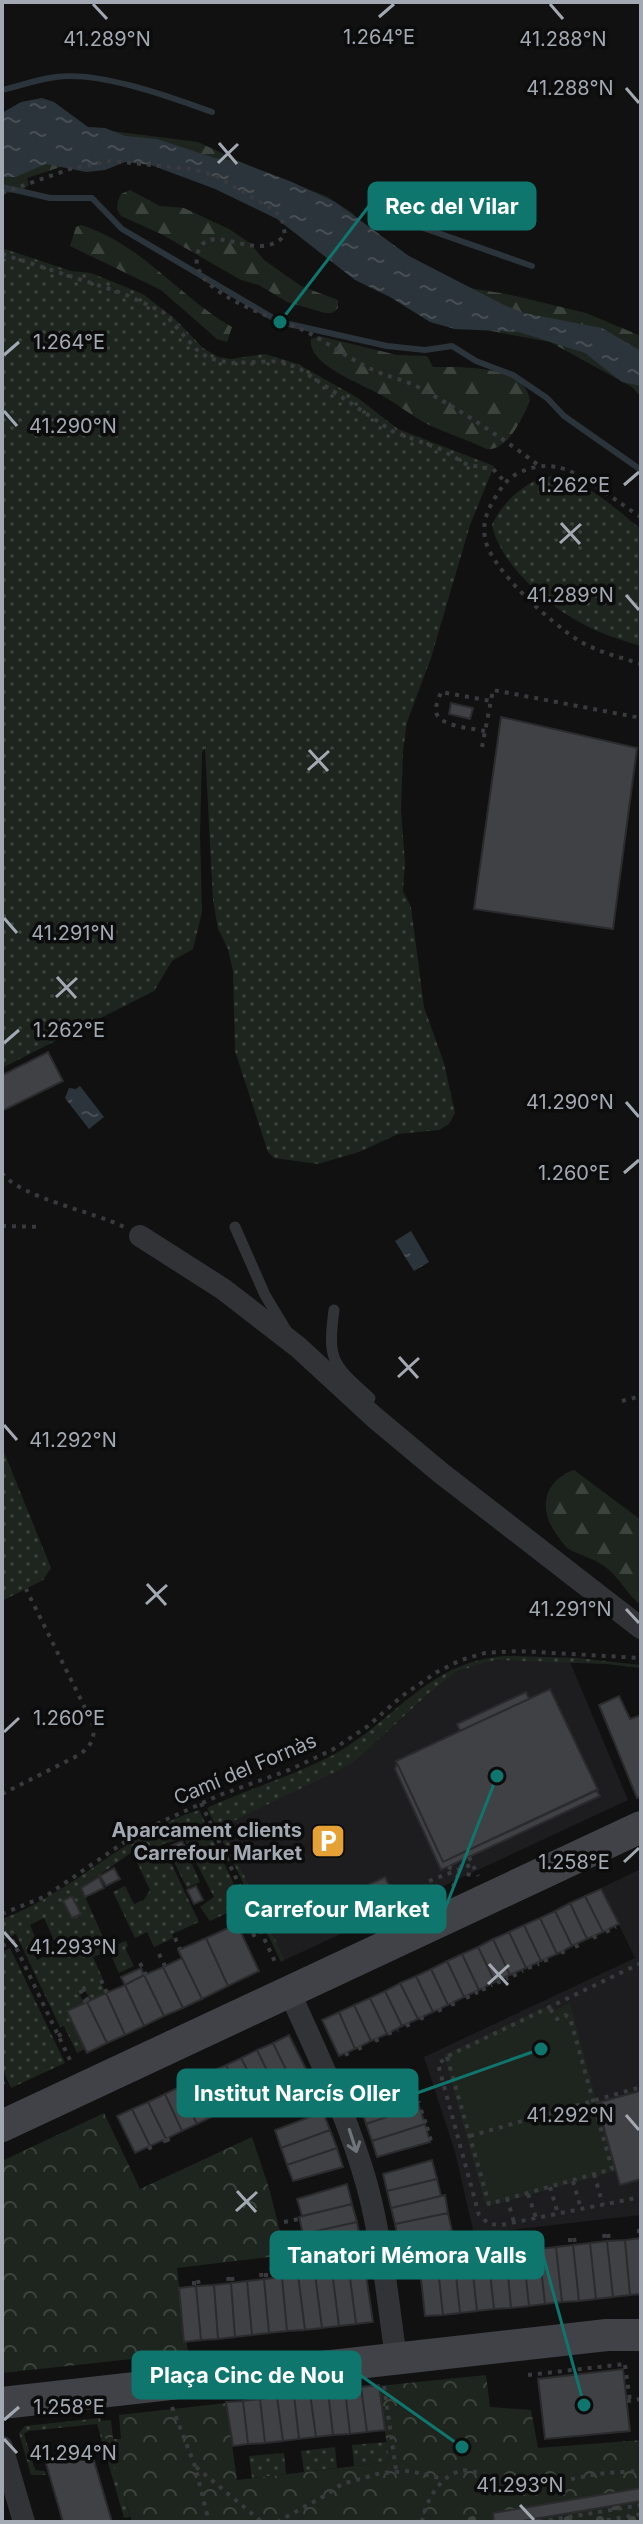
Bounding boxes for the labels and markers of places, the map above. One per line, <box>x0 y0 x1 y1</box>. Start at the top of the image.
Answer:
callout: Rec del Vilar <box>369 183 535 229</box>
place label: Aparcament clients Carrefour Market <box>111 1818 302 1865</box>
parking icon: Aparcament clients Carrefour Market <box>309 1822 347 1860</box>
callout: Carrefour Market <box>228 1886 445 1932</box>
callout: Institut Narcís Oller <box>178 2070 417 2116</box>
callout: Tanatori Mémora Valls <box>271 2232 543 2278</box>
callout: Plaça Cinc de Nou <box>133 2352 360 2398</box>

